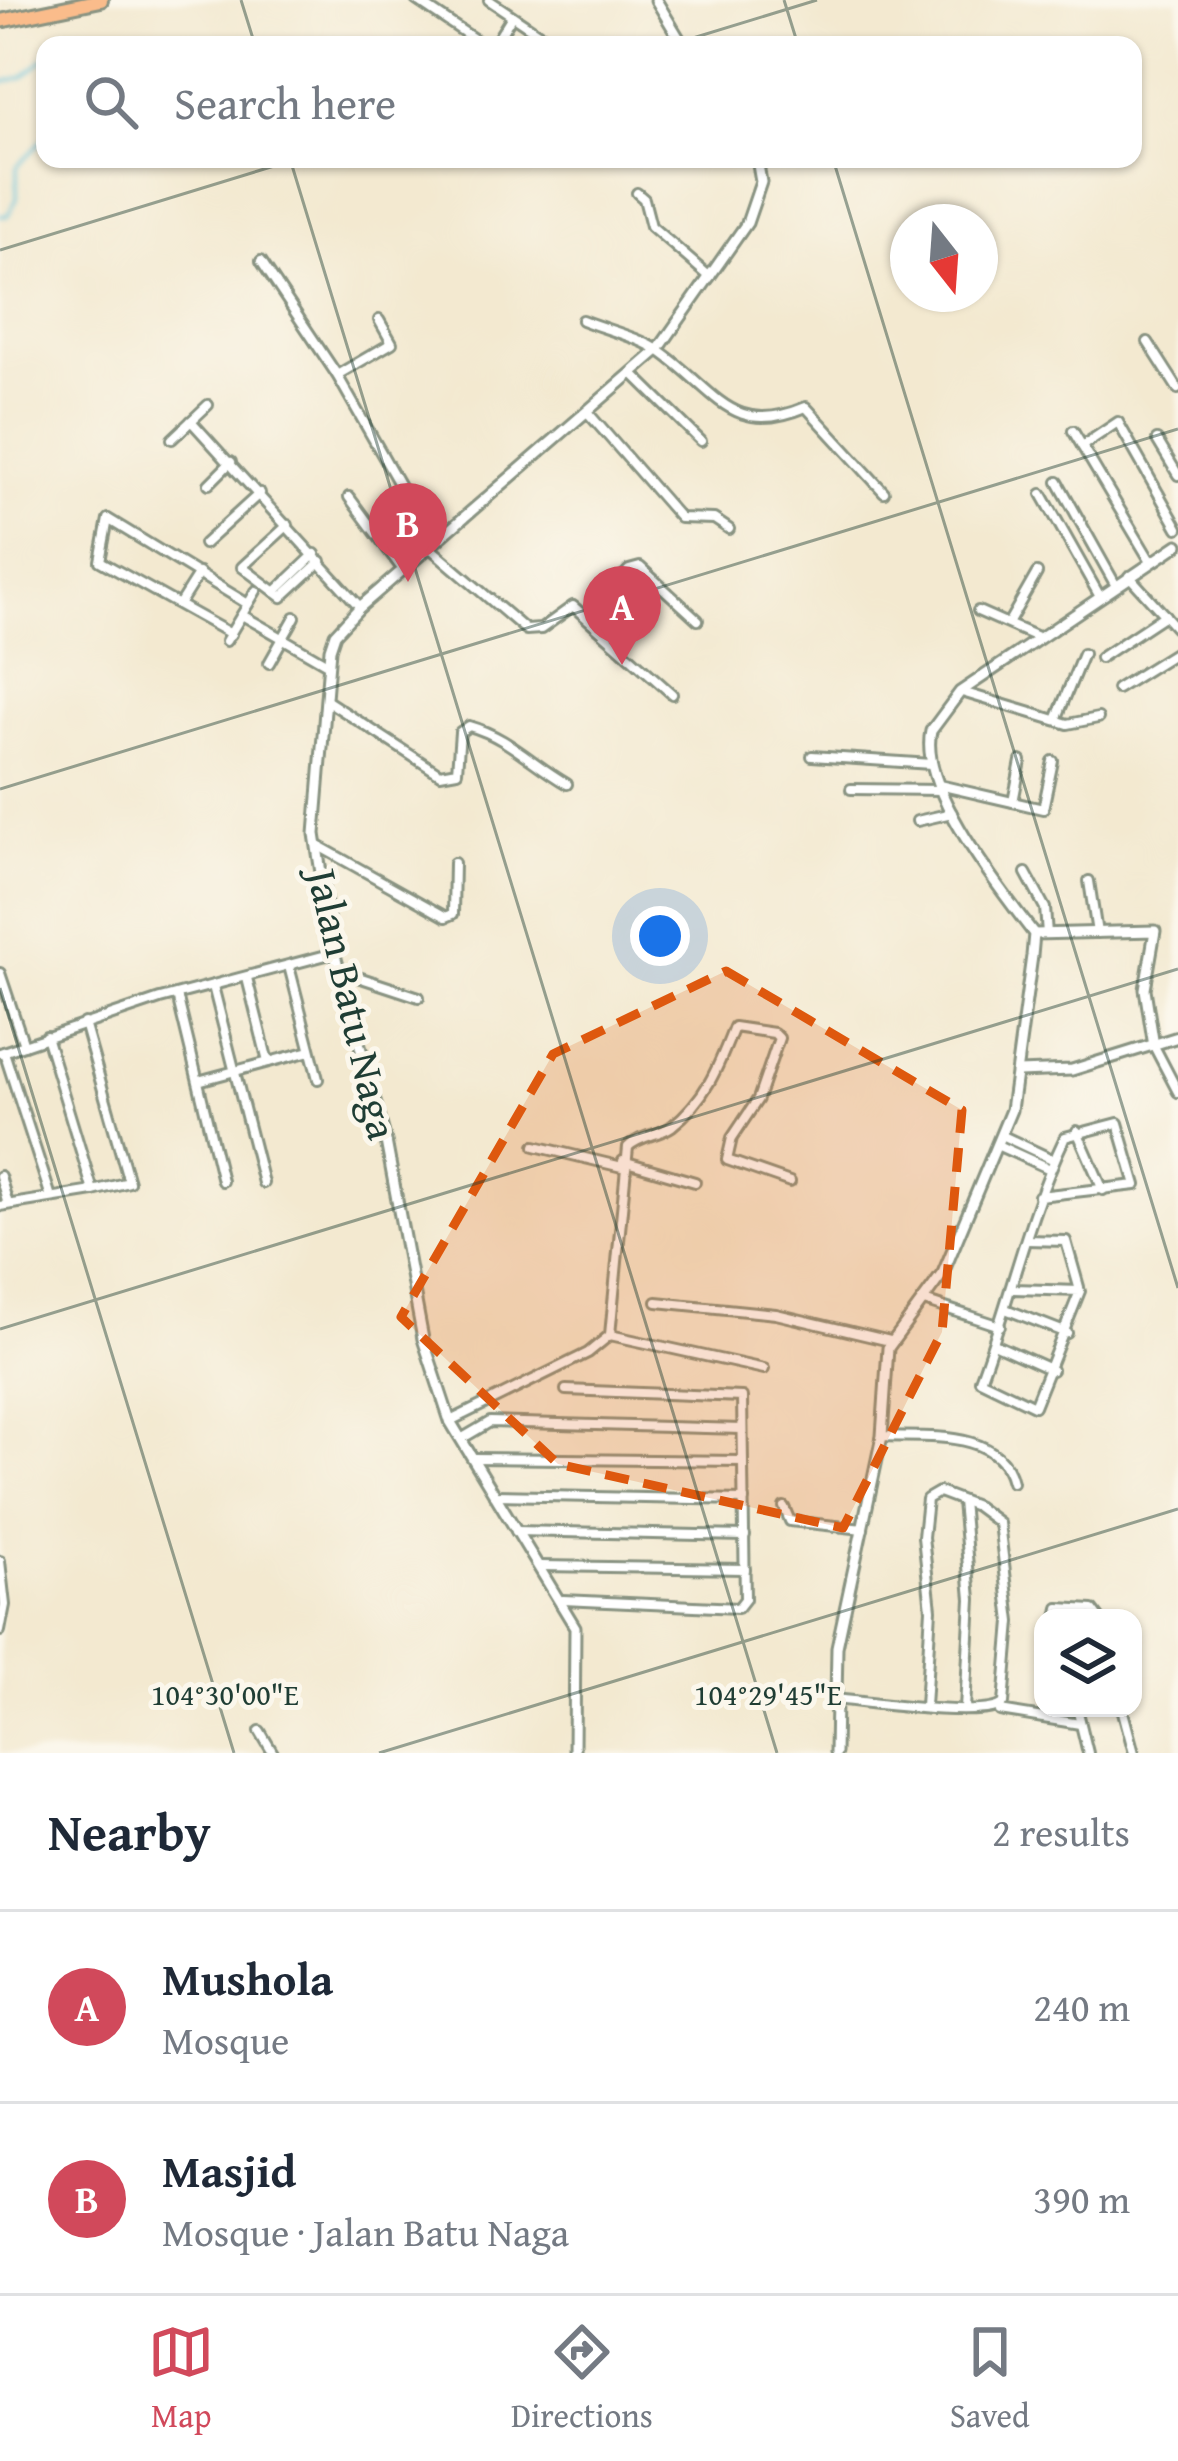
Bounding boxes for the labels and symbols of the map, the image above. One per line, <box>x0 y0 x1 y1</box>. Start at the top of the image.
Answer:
north arrow <box>890 204 998 312</box>
pin: B <box>369 483 447 582</box>
pin: A <box>583 566 661 665</box>
street label: Jalan Batu Naga <box>292 858 414 1145</box>
your location <box>630 906 690 966</box>
text: 104°30'00"E <box>151 1672 299 1716</box>
text: 104°29'45"E <box>694 1672 842 1716</box>

